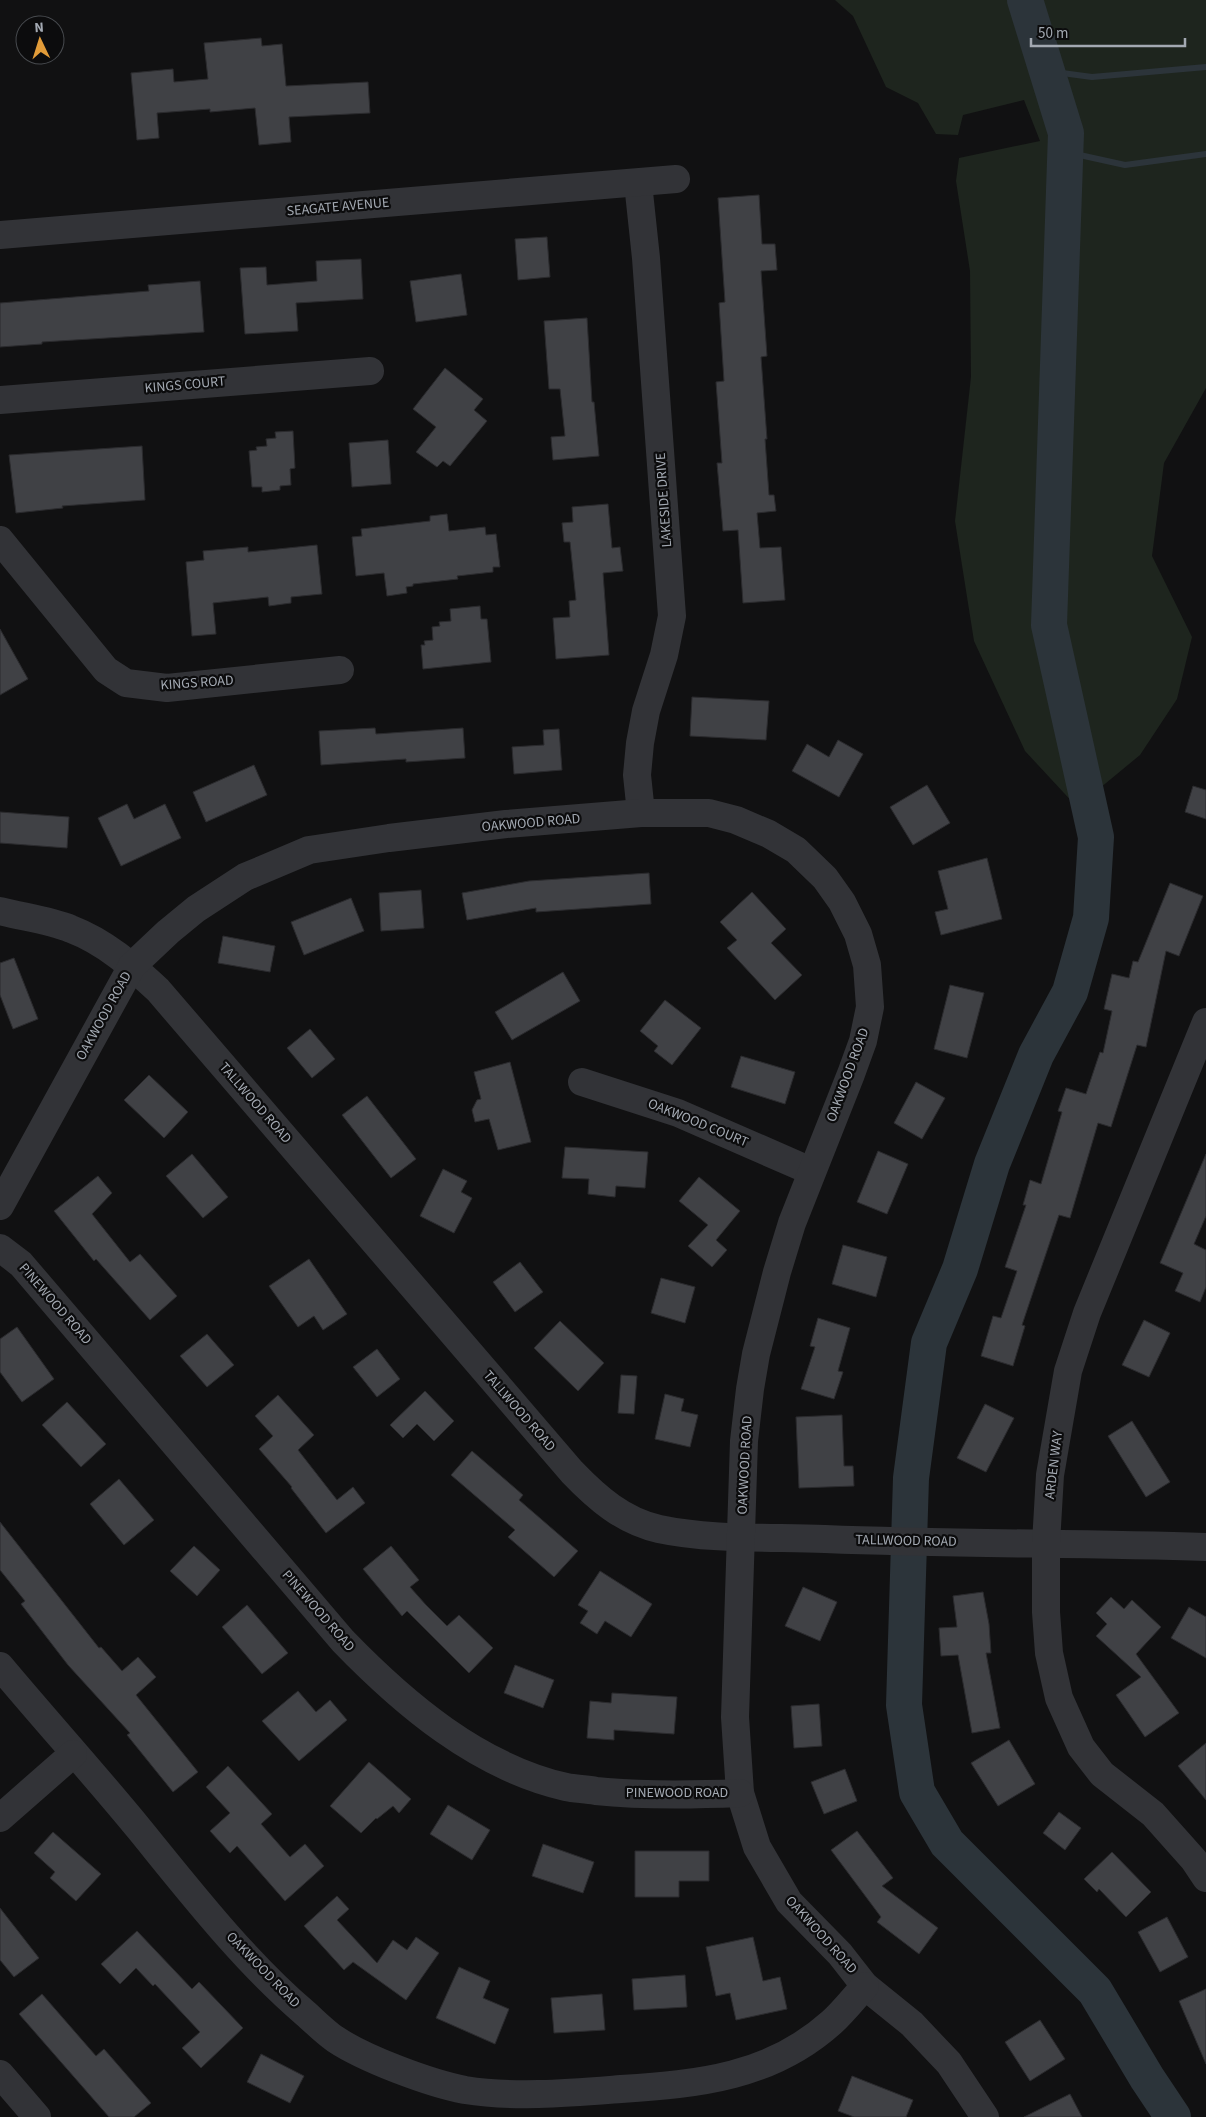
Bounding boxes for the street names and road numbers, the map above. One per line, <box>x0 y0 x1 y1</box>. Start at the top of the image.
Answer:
street label: SEAGATE AVENUE <box>286 193 390 221</box>
street label: KINGS COURT <box>144 371 227 398</box>
street label: LAKESIDE DRIVE <box>651 452 677 548</box>
street label: KINGS ROAD <box>160 670 234 696</box>
street label: OAKWOOD ROAD <box>481 809 581 837</box>
street label: OAKWOOD ROAD <box>71 968 137 1064</box>
street label: OAKWOOD ROAD <box>822 1025 874 1125</box>
street label: TALLWOOD ROAD <box>214 1058 296 1148</box>
street label: OAKWOOD COURT <box>645 1094 752 1152</box>
street label: PINEWOOD ROAD <box>14 1259 96 1349</box>
street label: TALLWOOD ROAD <box>478 1366 560 1456</box>
street label: OAKWOOD ROAD <box>732 1415 758 1515</box>
street label: ARDEN WAY <box>1040 1429 1068 1500</box>
street label: TALLWOOD ROAD <box>855 1530 957 1552</box>
street label: PINEWOOD ROAD <box>277 1566 359 1656</box>
street label: PINEWOOD ROAD <box>626 1783 728 1803</box>
street label: OAKWOOD ROAD <box>780 1892 862 1978</box>
street label: OAKWOOD ROAD <box>221 1927 305 2013</box>

